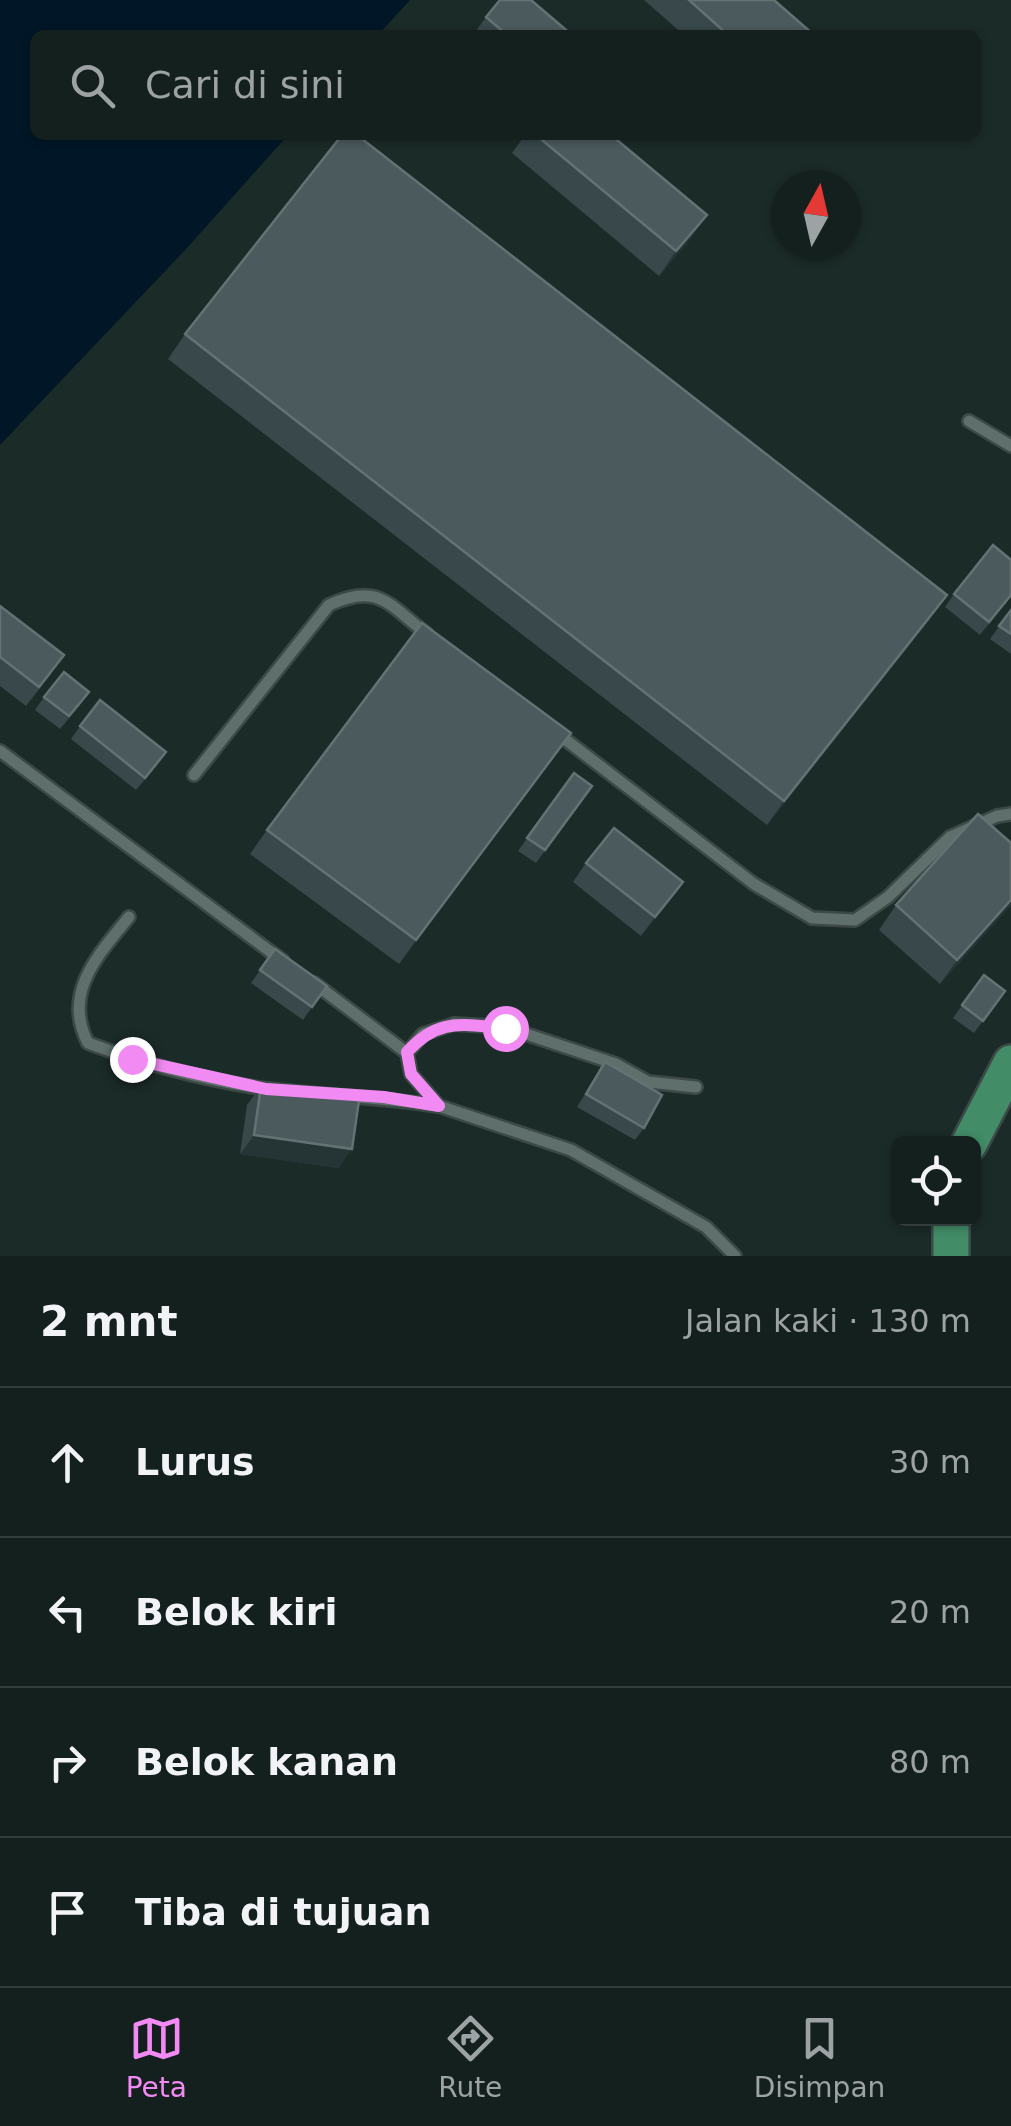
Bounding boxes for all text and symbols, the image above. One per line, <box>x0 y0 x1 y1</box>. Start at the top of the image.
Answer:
search box <box>30 30 981 140</box>
icon: search <box>65 58 120 113</box>
text: Cari di sini <box>145 63 345 107</box>
north arrow <box>771 170 861 260</box>
route start <box>483 1006 529 1052</box>
route end <box>110 1037 156 1083</box>
map controls <box>891 1136 981 1226</box>
button: locate <box>891 1136 981 1226</box>
text: 2 mnt <box>40 1297 178 1346</box>
text: Jalan kaki · 130 m <box>685 1302 971 1340</box>
icon: ahead <box>40 1435 95 1490</box>
text: Lurus <box>135 1440 255 1484</box>
text: 30 m <box>889 1443 971 1481</box>
icon: left <box>40 1585 95 1640</box>
text: Belok kiri <box>135 1590 337 1634</box>
text: 20 m <box>889 1593 971 1631</box>
icon: right <box>40 1735 95 1790</box>
text: Belok kanan <box>135 1740 398 1784</box>
text: 80 m <box>889 1743 971 1781</box>
icon: arrive <box>40 1885 95 1940</box>
text: Tiba di tujuan <box>135 1890 431 1934</box>
tab: Peta <box>126 2011 187 2104</box>
tab: Rute <box>438 2011 502 2104</box>
tab: Disimpan <box>754 2011 885 2104</box>

